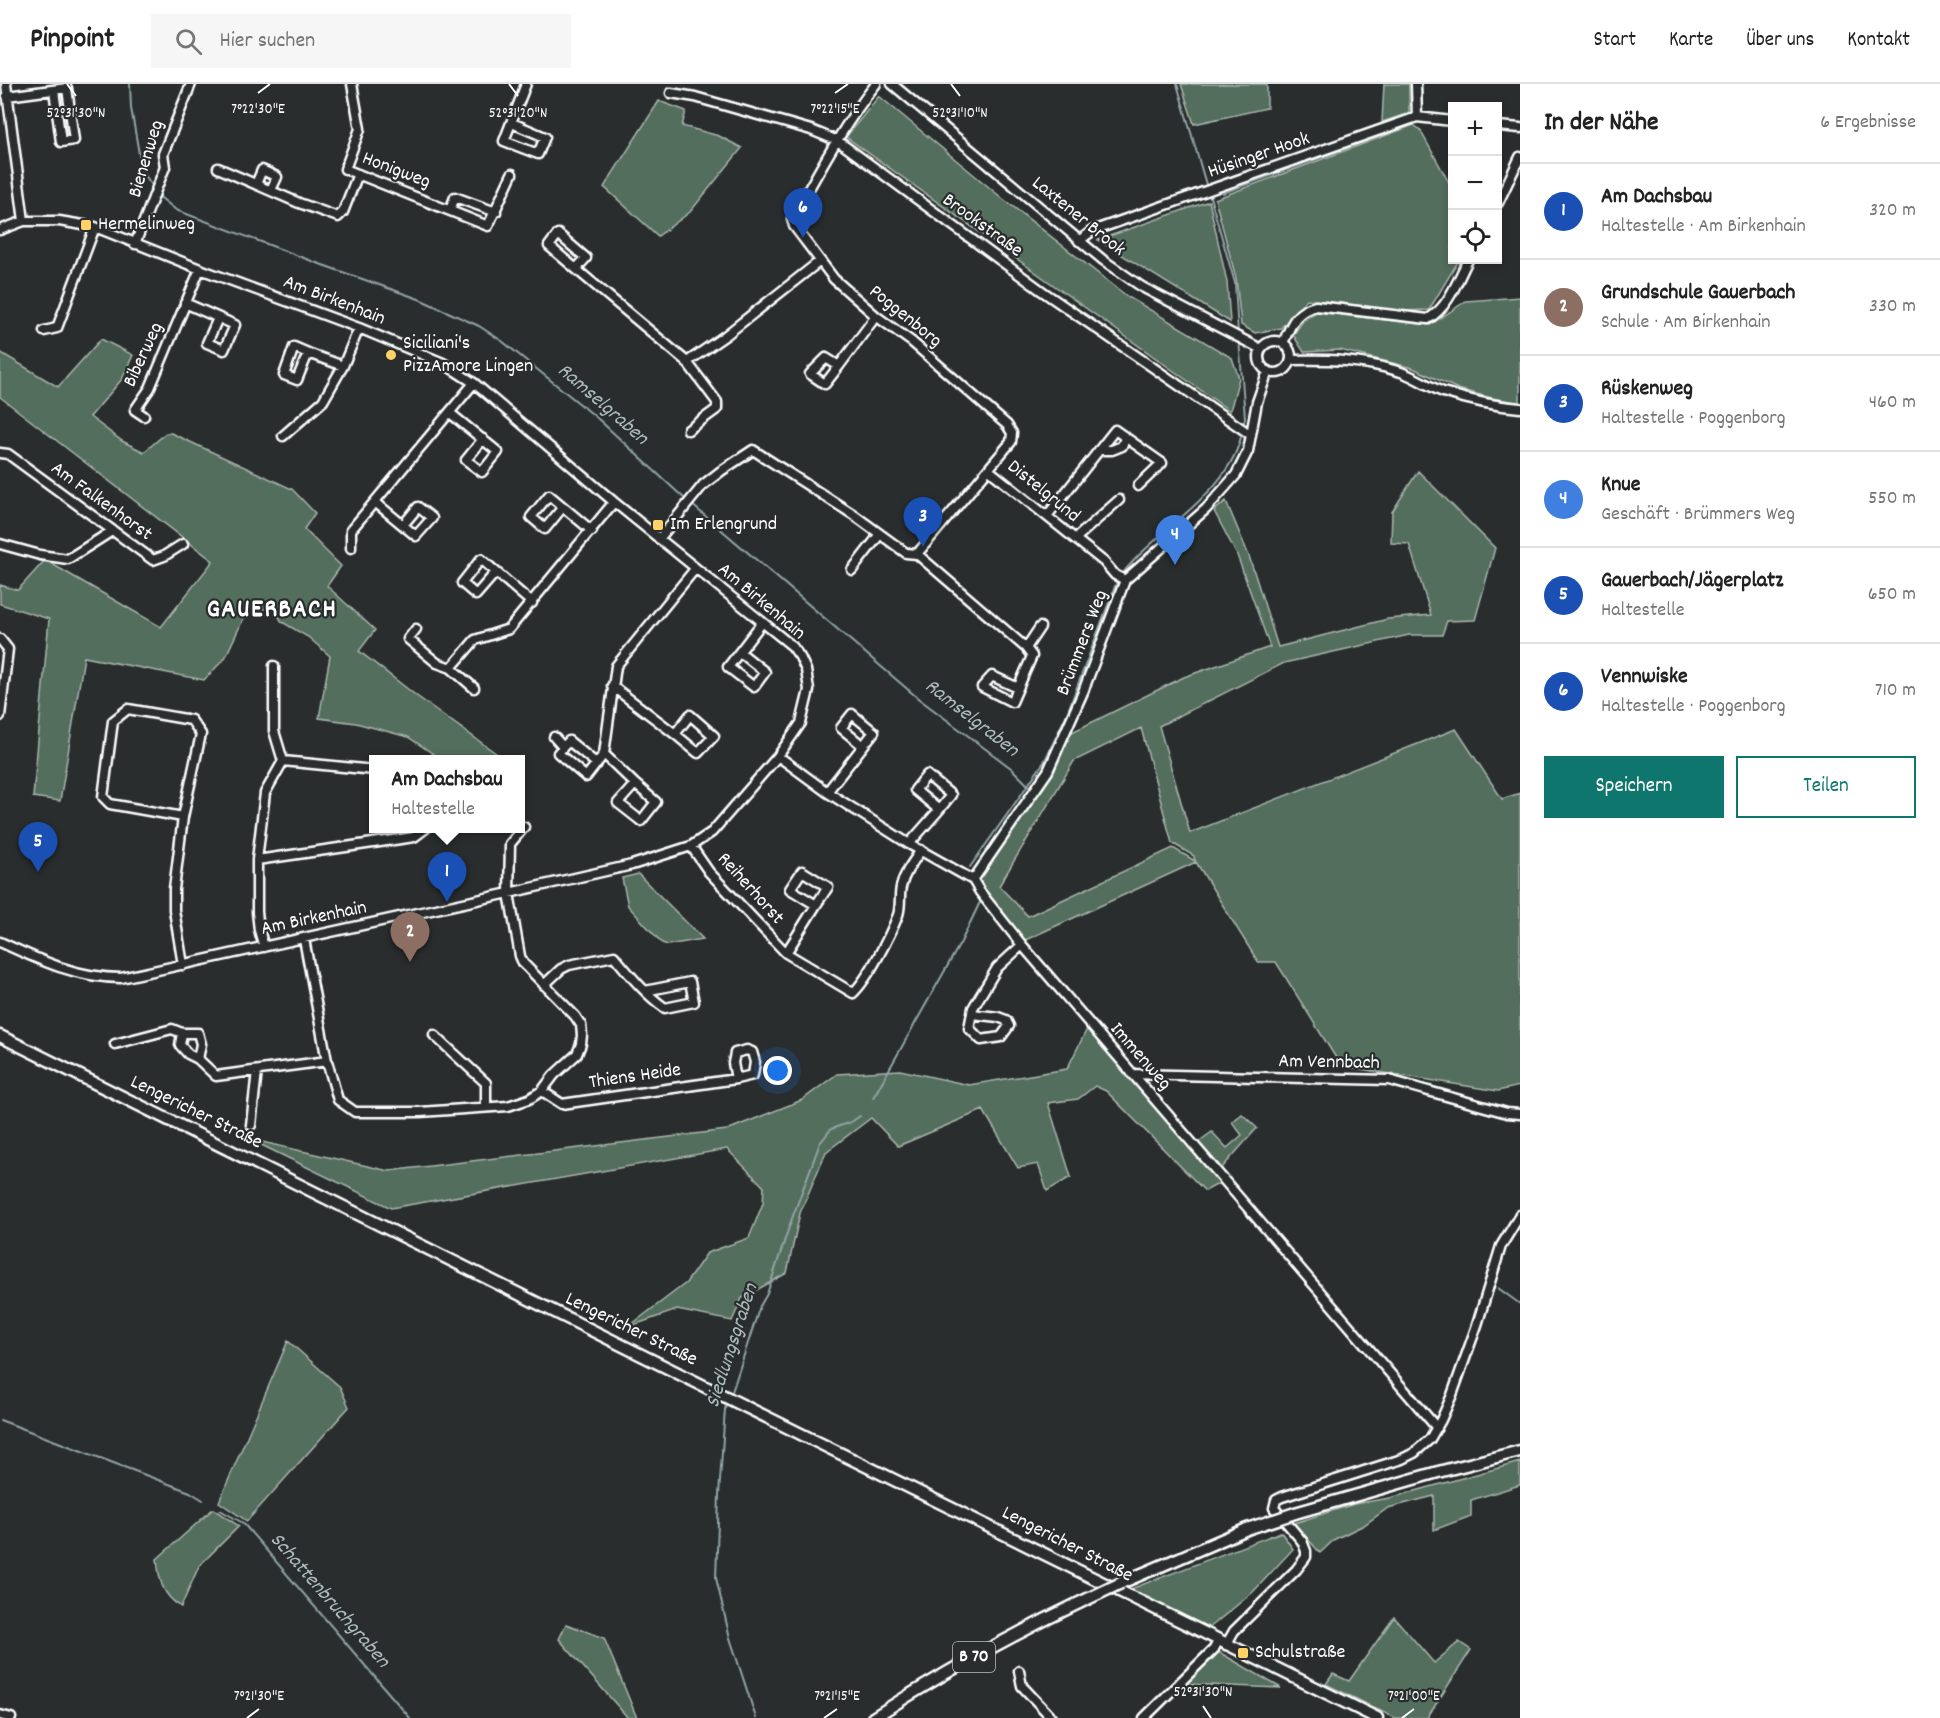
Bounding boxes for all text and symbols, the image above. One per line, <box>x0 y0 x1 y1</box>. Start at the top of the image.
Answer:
search box <box>151 14 571 68</box>
text: Pinpoint <box>30 21 115 61</box>
icon: search <box>172 25 205 58</box>
text: Hier suchen <box>220 26 315 57</box>
text: Start <box>1594 26 1636 56</box>
text: Karte <box>1669 26 1713 56</box>
text: Über uns <box>1746 26 1814 56</box>
text: Kontakt <box>1847 26 1910 56</box>
text: 7°22'30"E <box>231 99 285 121</box>
text: 7°22'15"E <box>810 99 860 121</box>
map controls <box>1448 102 1502 264</box>
button: + <box>1448 102 1502 156</box>
text: 52°31'30"N <box>47 103 105 125</box>
text: 52°31'20"N <box>489 103 547 125</box>
text: 52°31'10"N <box>932 103 988 125</box>
text: In der Nähe <box>1544 105 1658 142</box>
text: 6 Ergebnisse <box>1820 109 1916 137</box>
street label: Bienenweg <box>122 117 172 201</box>
street label: Hüsinger Hook <box>1204 126 1314 186</box>
street label: Honigweg <box>358 145 434 197</box>
button: − <box>1448 156 1502 210</box>
street label: Laxtener Brook <box>1025 170 1131 264</box>
text: Am Dachsbau <box>1601 182 1712 213</box>
street label: Brookstraße <box>936 187 1028 265</box>
pin: 6 <box>784 188 822 238</box>
text: 1 <box>1561 197 1566 225</box>
text: 320 m <box>1869 197 1916 225</box>
button: locate <box>1448 210 1502 264</box>
place label: Hermelinweg <box>98 211 195 239</box>
text: Haltestelle · Am Birkenhain <box>1601 213 1806 241</box>
marker: Hermelinweg <box>79 218 93 232</box>
street label: Am Birkenhain <box>279 269 389 333</box>
text: Grundschule Gauerbach <box>1601 278 1795 309</box>
street label: Poggenborg <box>862 279 948 355</box>
text: 2 <box>1559 293 1568 321</box>
text: 330 m <box>1869 293 1916 321</box>
text: Schule · Am Birkenhain <box>1601 309 1770 337</box>
street label: Biberweg <box>117 318 171 392</box>
place label: Siciliani's PizzAmore Lingen <box>403 330 533 381</box>
marker: Siciliani's PizzAmore Lingen <box>384 348 398 362</box>
water label: Ramselgraben <box>550 357 655 454</box>
text: Rüskenweg <box>1601 374 1693 405</box>
text: 3 <box>1559 389 1568 417</box>
text: 460 m <box>1869 389 1916 417</box>
text: Haltestelle · Poggenborg <box>1601 405 1786 433</box>
street label: Distelgrund <box>1000 454 1086 530</box>
street label: Am Falkenhorst <box>44 455 158 549</box>
text: Knue <box>1601 470 1641 501</box>
text: 4 <box>1559 485 1568 513</box>
text: 550 m <box>1868 485 1916 513</box>
pin: 3 <box>904 498 942 547</box>
text: Geschäft · Brümmers Weg <box>1601 501 1795 529</box>
place label: Im Erlengrund <box>670 511 777 539</box>
pin: 4 <box>1156 516 1194 565</box>
marker: Im Erlengrund <box>651 518 665 532</box>
street label: Am Birkenhain <box>711 557 811 647</box>
text: Gauerbach/Jägerplatz <box>1601 566 1783 597</box>
text: 5 <box>1559 581 1568 609</box>
text: 650 m <box>1868 581 1916 609</box>
street label: Brümmers Weg <box>1050 586 1116 700</box>
district label: GAUERBACH <box>207 592 337 629</box>
text: Haltestelle <box>1601 597 1684 625</box>
text: Vennwiske <box>1601 662 1688 693</box>
water label: Ramselgraben <box>917 673 1026 766</box>
text: 6 <box>1559 677 1568 705</box>
text: 710 m <box>1875 677 1916 705</box>
text: Haltestelle · Poggenborg <box>1601 693 1786 721</box>
popup <box>369 755 525 833</box>
button: Speichern <box>1544 756 1724 818</box>
button: Teilen <box>1736 756 1916 818</box>
text: Am Dachsbau <box>391 765 503 796</box>
text: Haltestelle <box>391 796 475 824</box>
pin: 5 <box>18 822 57 872</box>
street label: Reiherhorst <box>710 847 790 931</box>
pin: 1 <box>428 852 466 902</box>
street label: Am Birkenhain <box>259 894 369 944</box>
pin: 2 <box>390 912 430 962</box>
street label: Immenweg <box>1102 1017 1178 1097</box>
street label: Am Vennbach <box>1278 1048 1380 1078</box>
your location <box>763 1056 792 1085</box>
street label: Thiens Heide <box>587 1057 683 1097</box>
street label: Lengericher Straße <box>125 1069 267 1157</box>
water label: Siedlungsgraben <box>699 1279 768 1412</box>
street label: Lengericher Straße <box>560 1286 702 1374</box>
street label: Lengericher Straße <box>996 1500 1138 1590</box>
water label: Schattenbruchgraben <box>262 1527 397 1676</box>
place label: Schulstraße <box>1255 1639 1345 1667</box>
road number: B 70 <box>953 1642 995 1672</box>
marker: Schulstraße <box>1236 1646 1250 1660</box>
text: 52°31'30"N <box>1174 1682 1232 1704</box>
text: 7°21'30"E <box>234 1686 284 1708</box>
text: 7°21'15"E <box>814 1686 860 1708</box>
text: 7°21'00"E <box>1388 1686 1440 1708</box>

